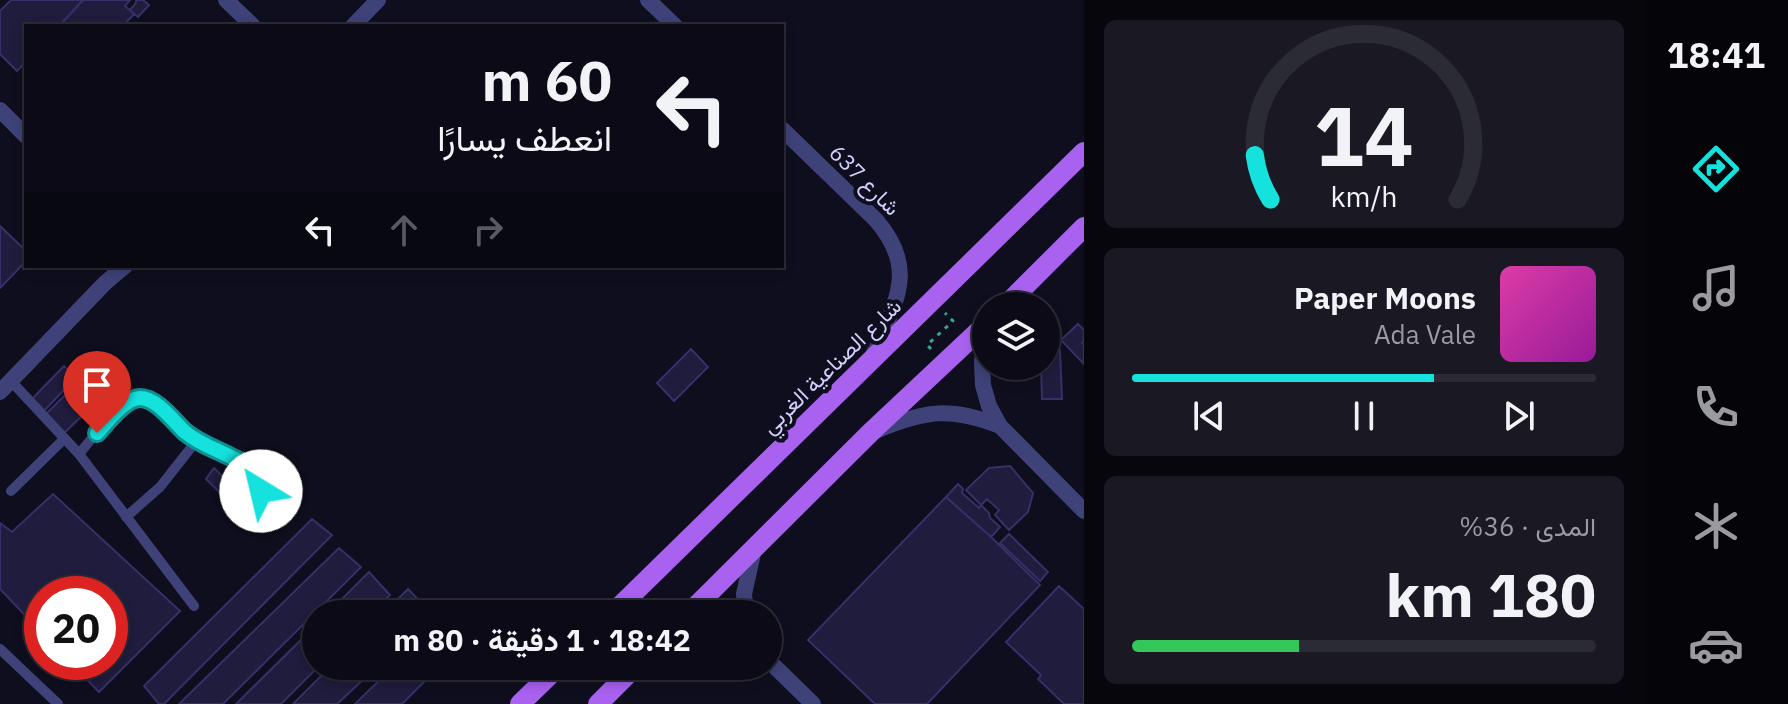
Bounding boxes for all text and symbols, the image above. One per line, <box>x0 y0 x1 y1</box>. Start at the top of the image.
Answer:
text: 18:41 <box>1667 31 1765 78</box>
text: 60 m <box>482 44 612 116</box>
icon: left <box>640 56 744 160</box>
text: 14 <box>1314 81 1414 189</box>
text: انعطف يسارًا <box>437 114 612 161</box>
street label: شارع 637 <box>823 138 907 222</box>
icon: directions <box>1688 141 1744 197</box>
text: km/h <box>1330 178 1398 215</box>
icon: left <box>298 208 342 252</box>
icon: ahead <box>382 208 426 252</box>
icon: right <box>466 208 510 252</box>
icon: music <box>1688 260 1744 316</box>
text: Paper Moons <box>1294 278 1476 317</box>
street label: شارع الصناعية الغربي <box>754 291 910 444</box>
map controls <box>972 292 1060 380</box>
button: layers <box>972 292 1060 380</box>
text: Ada Vale <box>1374 317 1476 351</box>
pin <box>63 351 131 433</box>
icon: arrive <box>75 363 119 407</box>
icon: phone <box>1688 379 1744 435</box>
icon: previous <box>1187 394 1231 438</box>
icon: pause <box>1342 394 1386 438</box>
icon: next <box>1497 394 1541 438</box>
position arrow <box>219 449 303 533</box>
icon: climate <box>1688 498 1744 554</box>
text: المدى · 36% <box>1459 509 1596 543</box>
text: 180 km <box>1386 555 1596 634</box>
speed limit sign: 20 <box>24 576 128 680</box>
icon: car <box>1688 617 1744 673</box>
text: 18:42 · 1 دقيقة · 80 m <box>393 620 691 659</box>

